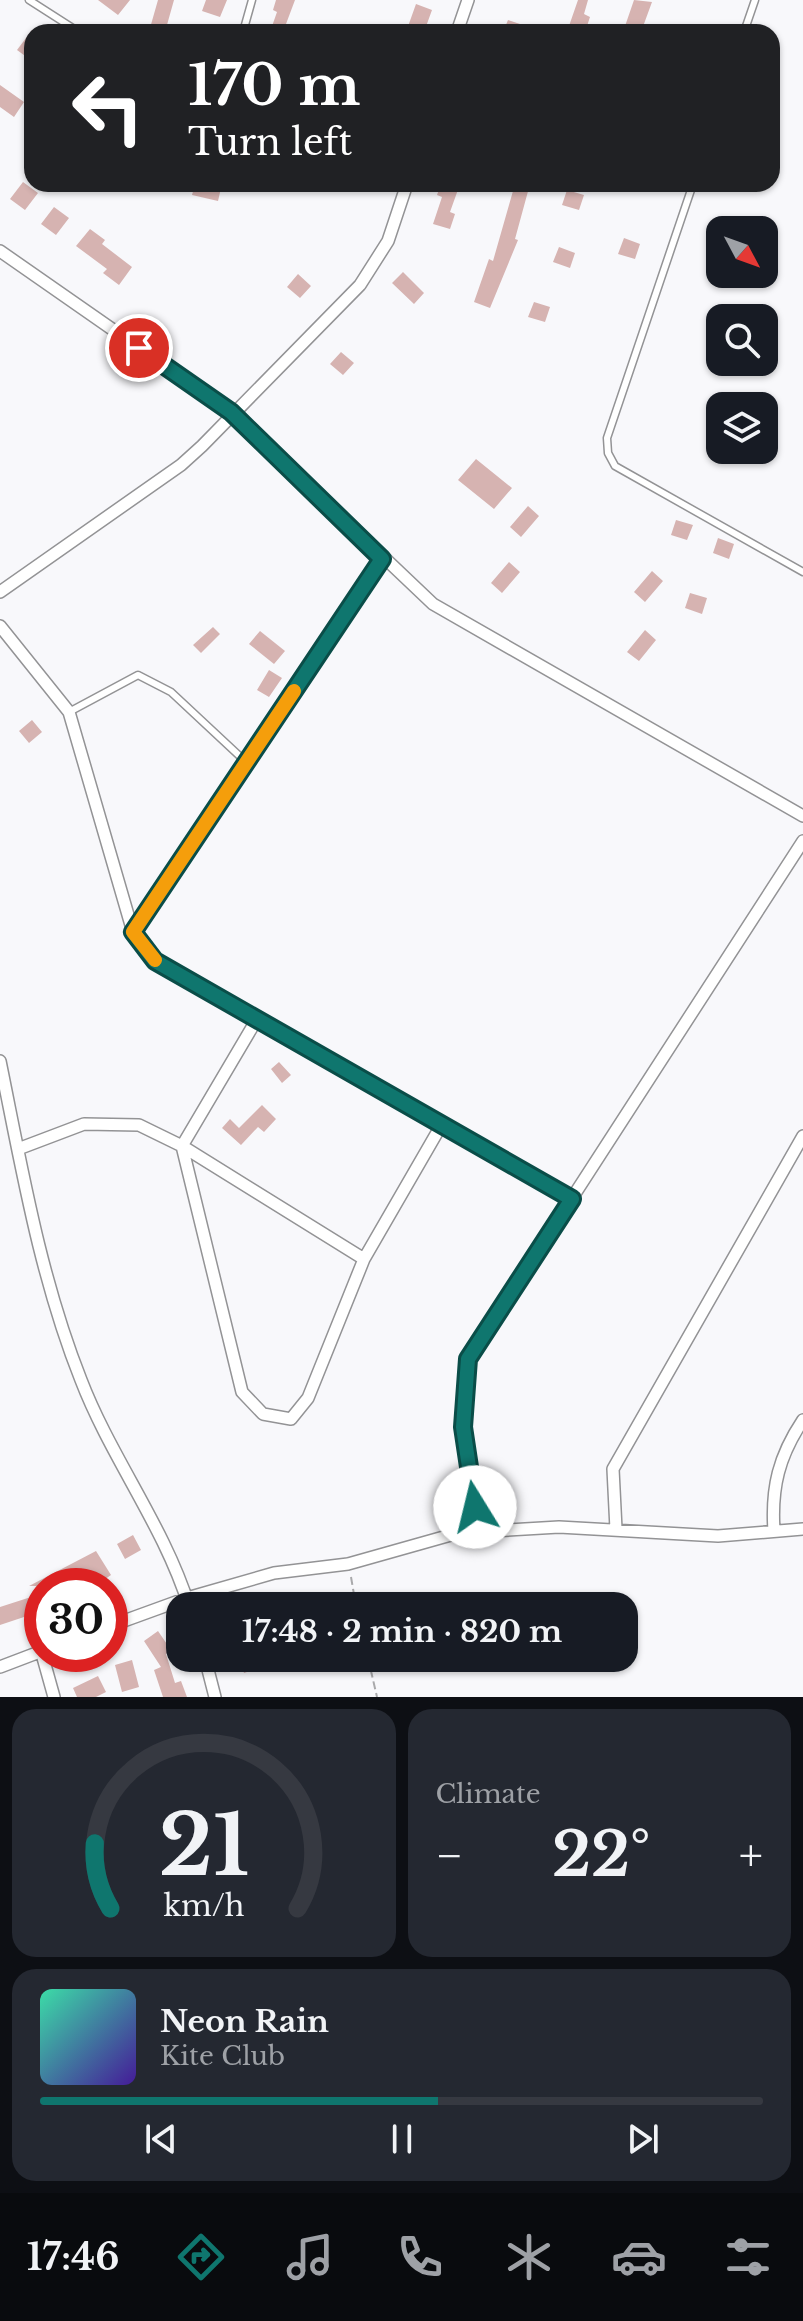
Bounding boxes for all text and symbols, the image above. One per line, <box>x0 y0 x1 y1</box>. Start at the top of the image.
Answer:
text: 170 m <box>188 51 360 120</box>
icon: left <box>56 56 160 160</box>
text: Turn left <box>188 120 352 165</box>
north arrow <box>706 216 778 288</box>
map controls <box>706 216 778 464</box>
button: search <box>706 304 778 376</box>
pin <box>105 314 173 382</box>
icon: arrive <box>117 326 161 370</box>
button: layers <box>706 392 778 464</box>
position arrow <box>433 1465 517 1549</box>
speed limit sign: 30 <box>24 1568 128 1672</box>
text: 17:48 · 2 min · 820 m <box>242 1613 562 1650</box>
text: Climate <box>436 1778 541 1810</box>
text: 21 <box>159 1794 249 1897</box>
text: 22° <box>552 1818 650 1892</box>
text: − <box>436 1828 463 1883</box>
text: + <box>739 1828 763 1883</box>
text: km/h <box>163 1888 244 1924</box>
text: Neon Rain <box>160 2003 329 2040</box>
text: Kite Club <box>160 2040 285 2072</box>
icon: previous <box>139 2117 183 2161</box>
icon: pause <box>380 2117 424 2161</box>
icon: next <box>621 2117 665 2161</box>
icon: directions <box>173 2229 229 2285</box>
icon: music <box>282 2229 338 2285</box>
icon: phone <box>392 2229 448 2285</box>
icon: climate <box>501 2229 557 2285</box>
icon: car <box>611 2229 667 2285</box>
icon: filters <box>720 2229 776 2285</box>
text: 17:46 <box>27 2235 119 2280</box>

